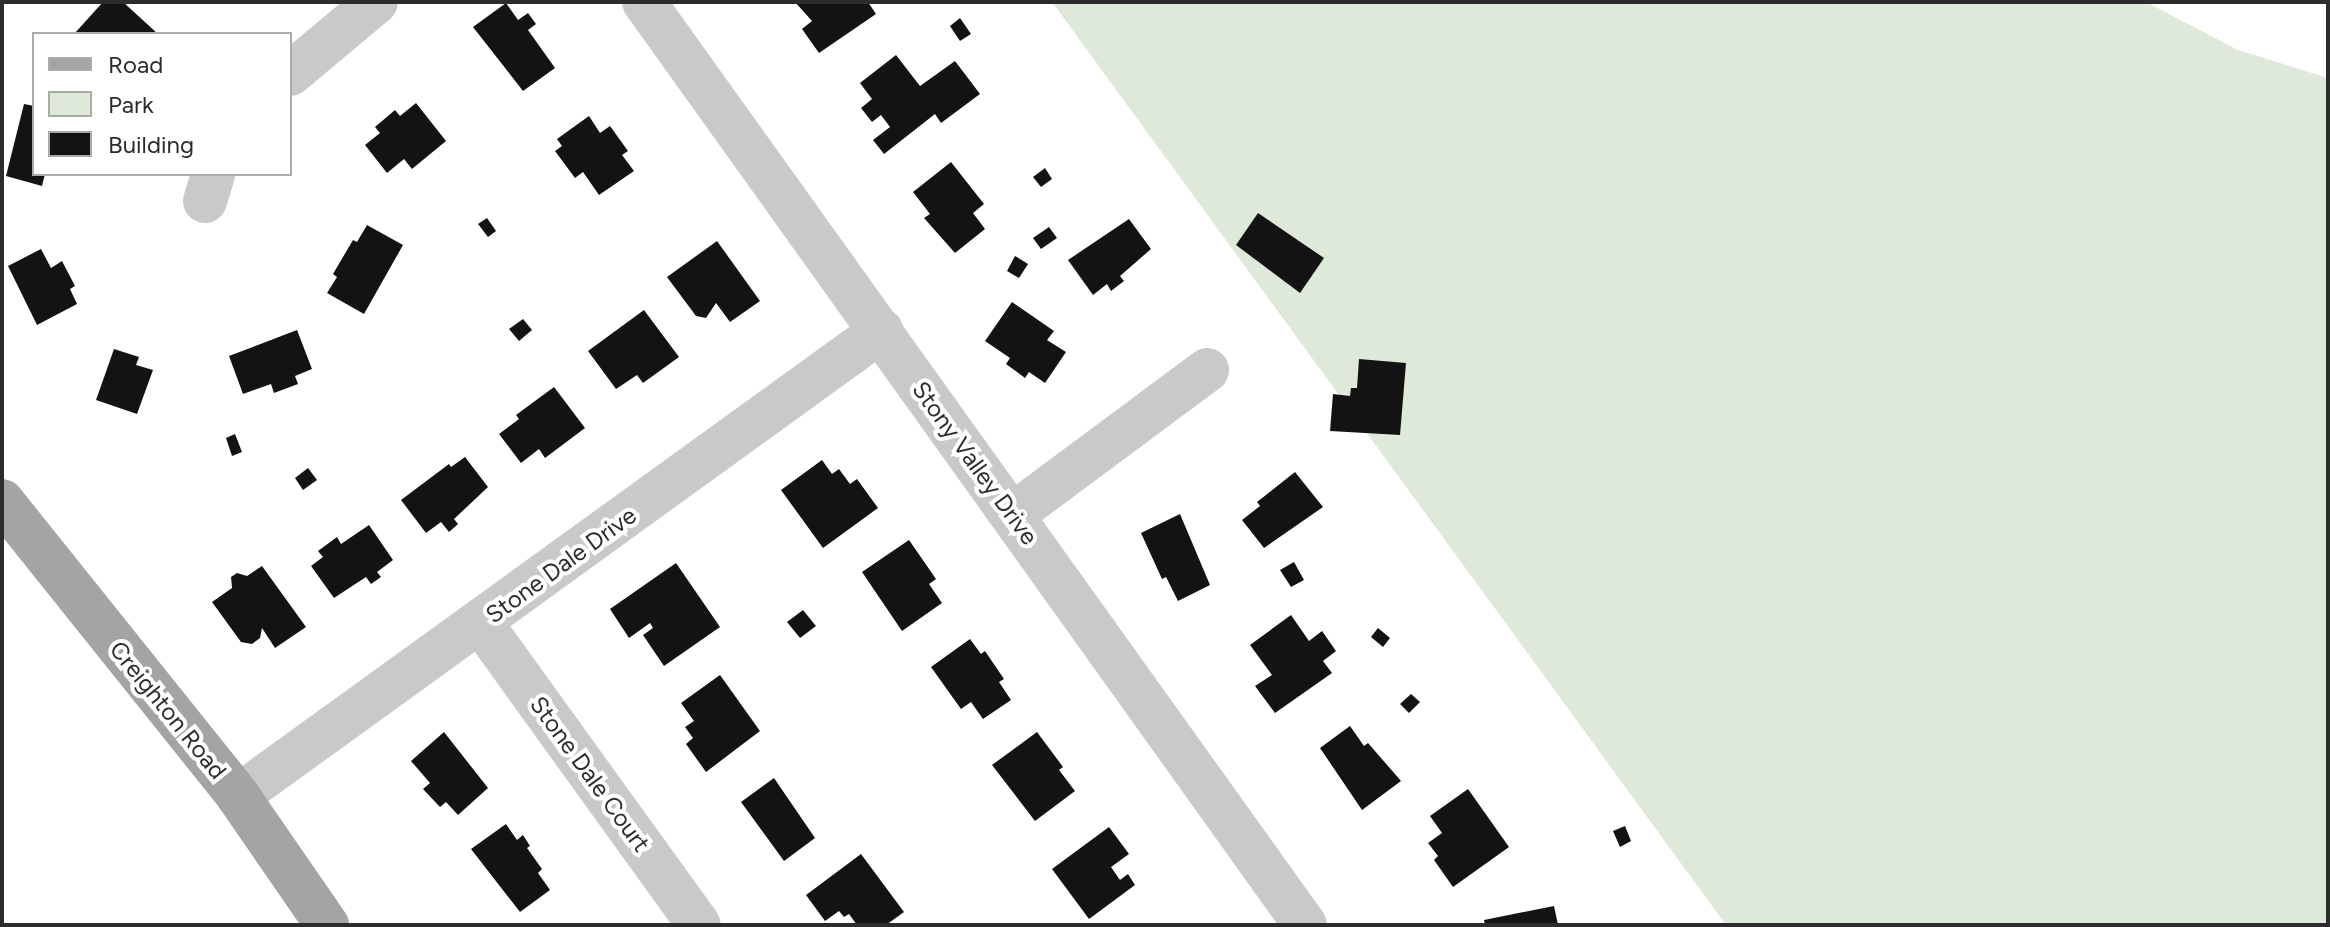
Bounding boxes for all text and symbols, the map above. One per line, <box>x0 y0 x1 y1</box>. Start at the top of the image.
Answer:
legend <box>32 32 292 176</box>
text: Road <box>108 50 163 79</box>
text: Park <box>108 90 154 119</box>
text: Building <box>108 130 194 159</box>
street label: Stony Valley Drive <box>906 376 1044 550</box>
street label: Stone Dale Drive <box>480 501 642 629</box>
street label: Creighton Road <box>104 635 232 785</box>
street label: Stone Dale Court <box>524 691 656 857</box>

